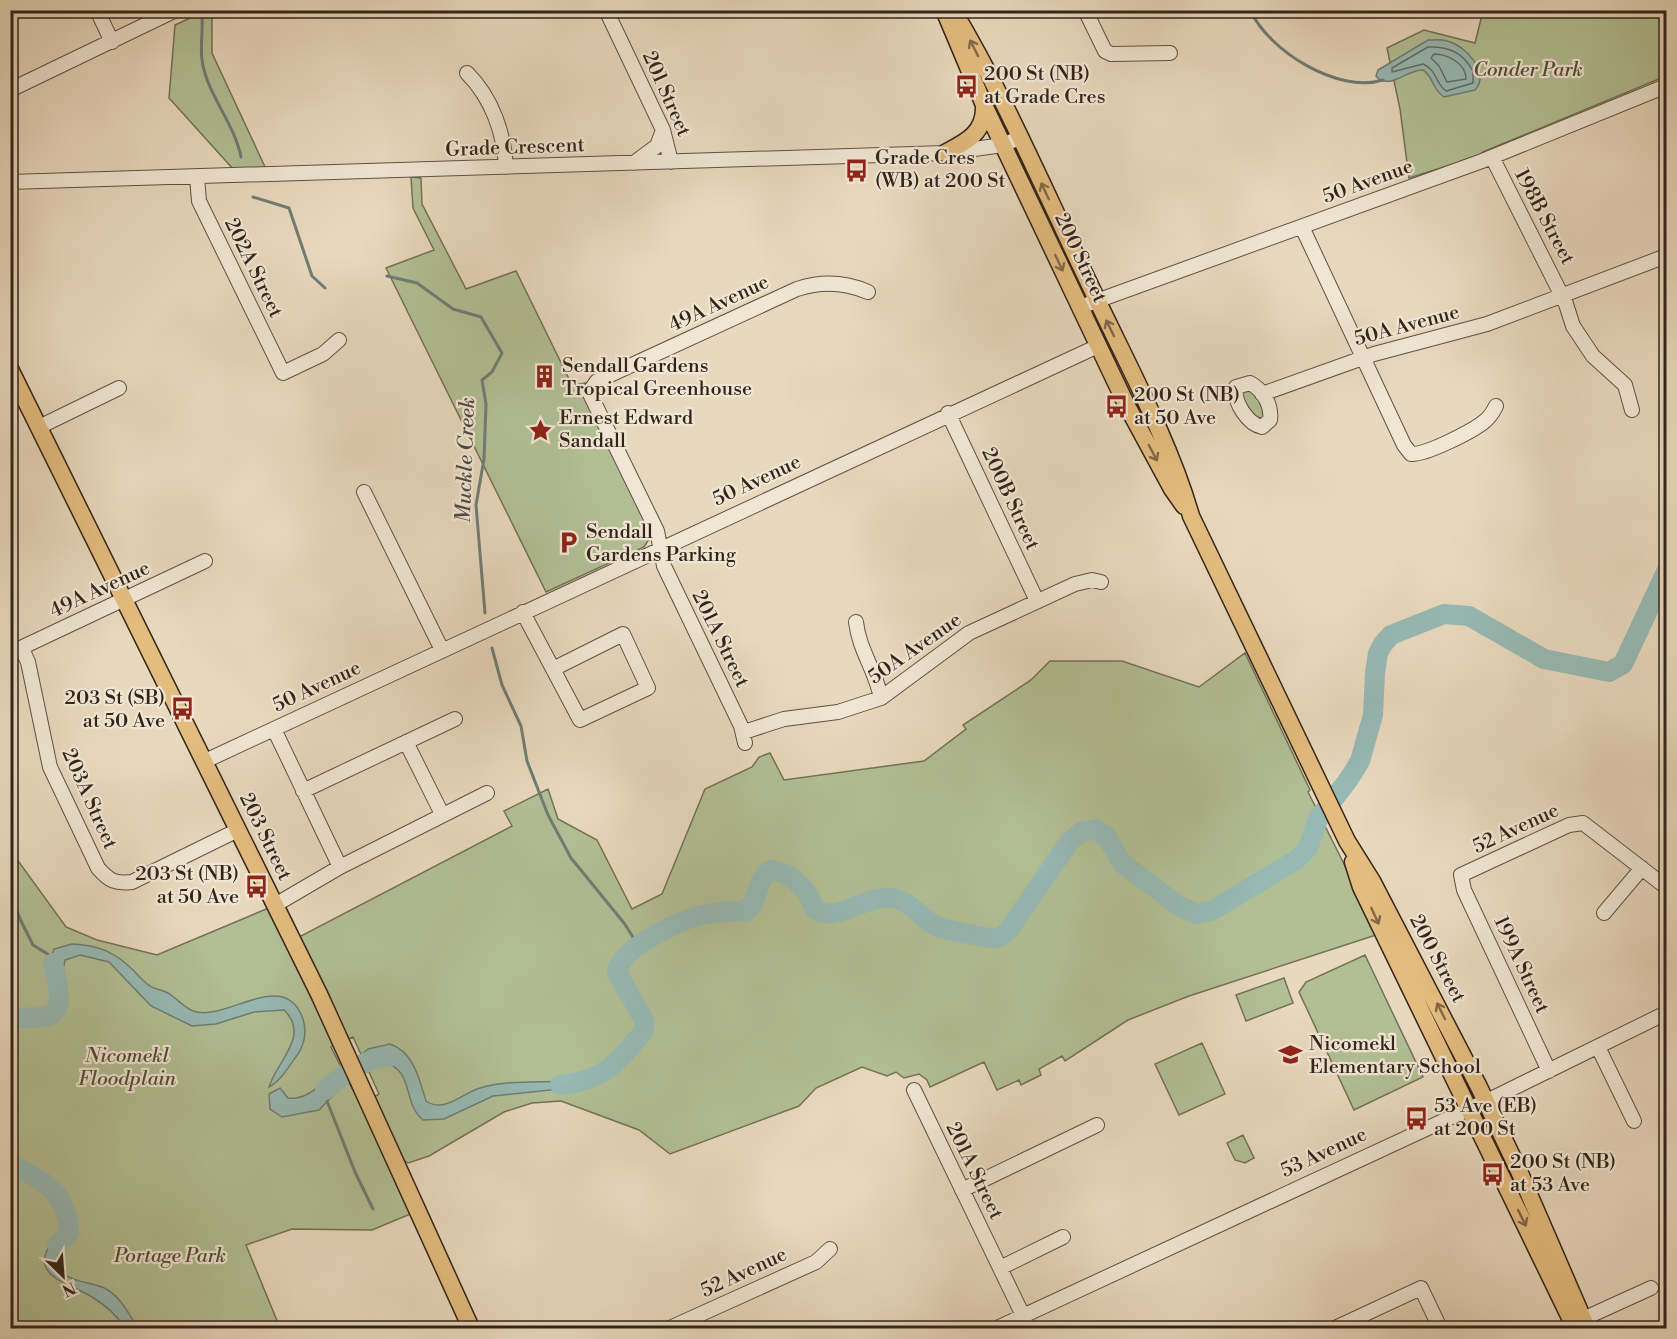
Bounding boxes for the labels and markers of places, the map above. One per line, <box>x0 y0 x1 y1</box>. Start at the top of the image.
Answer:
place label: 200 St (NB) at Grade Cres <box>984 62 1105 110</box>
bus stop icon: 200 St (NB) at Grade Cres <box>953 73 979 99</box>
place label: Grade Cres (WB) at 200 St <box>875 146 1006 194</box>
bus stop icon: Grade Cres (WB) at 200 St <box>844 157 870 183</box>
place label: Sendall Gardens Tropical Greenhouse <box>562 354 752 402</box>
building icon: Sendall Gardens Tropical Greenhouse <box>531 364 557 390</box>
place label: 200 St (NB) at 50 Ave <box>1134 383 1240 431</box>
bus stop icon: 200 St (NB) at 50 Ave <box>1103 394 1129 420</box>
place label: Ernest Edward Sandall <box>559 406 694 454</box>
place icon: Ernest Edward Sandall <box>528 417 554 443</box>
place label: Sendall Gardens Parking <box>586 520 737 568</box>
parking icon: Sendall Gardens Parking <box>555 530 581 556</box>
place label: 203 St (SB) at 50 Ave <box>65 686 165 734</box>
bus stop icon: 203 St (SB) at 50 Ave <box>170 696 196 722</box>
place label: 203 St (NB) at 50 Ave <box>135 862 239 910</box>
bus stop icon: 203 St (NB) at 50 Ave <box>244 873 270 899</box>
place label: Nicomekl Elementary School <box>1309 1032 1481 1080</box>
school or university icon: Nicomekl Elementary School <box>1278 1042 1304 1068</box>
place label: 53 Ave (EB) at 200 St <box>1434 1094 1537 1142</box>
bus stop icon: 53 Ave (EB) at 200 St <box>1403 1105 1429 1131</box>
place label: 200 St (NB) at 53 Ave <box>1510 1150 1616 1198</box>
bus stop icon: 200 St (NB) at 53 Ave <box>1479 1161 1505 1187</box>

